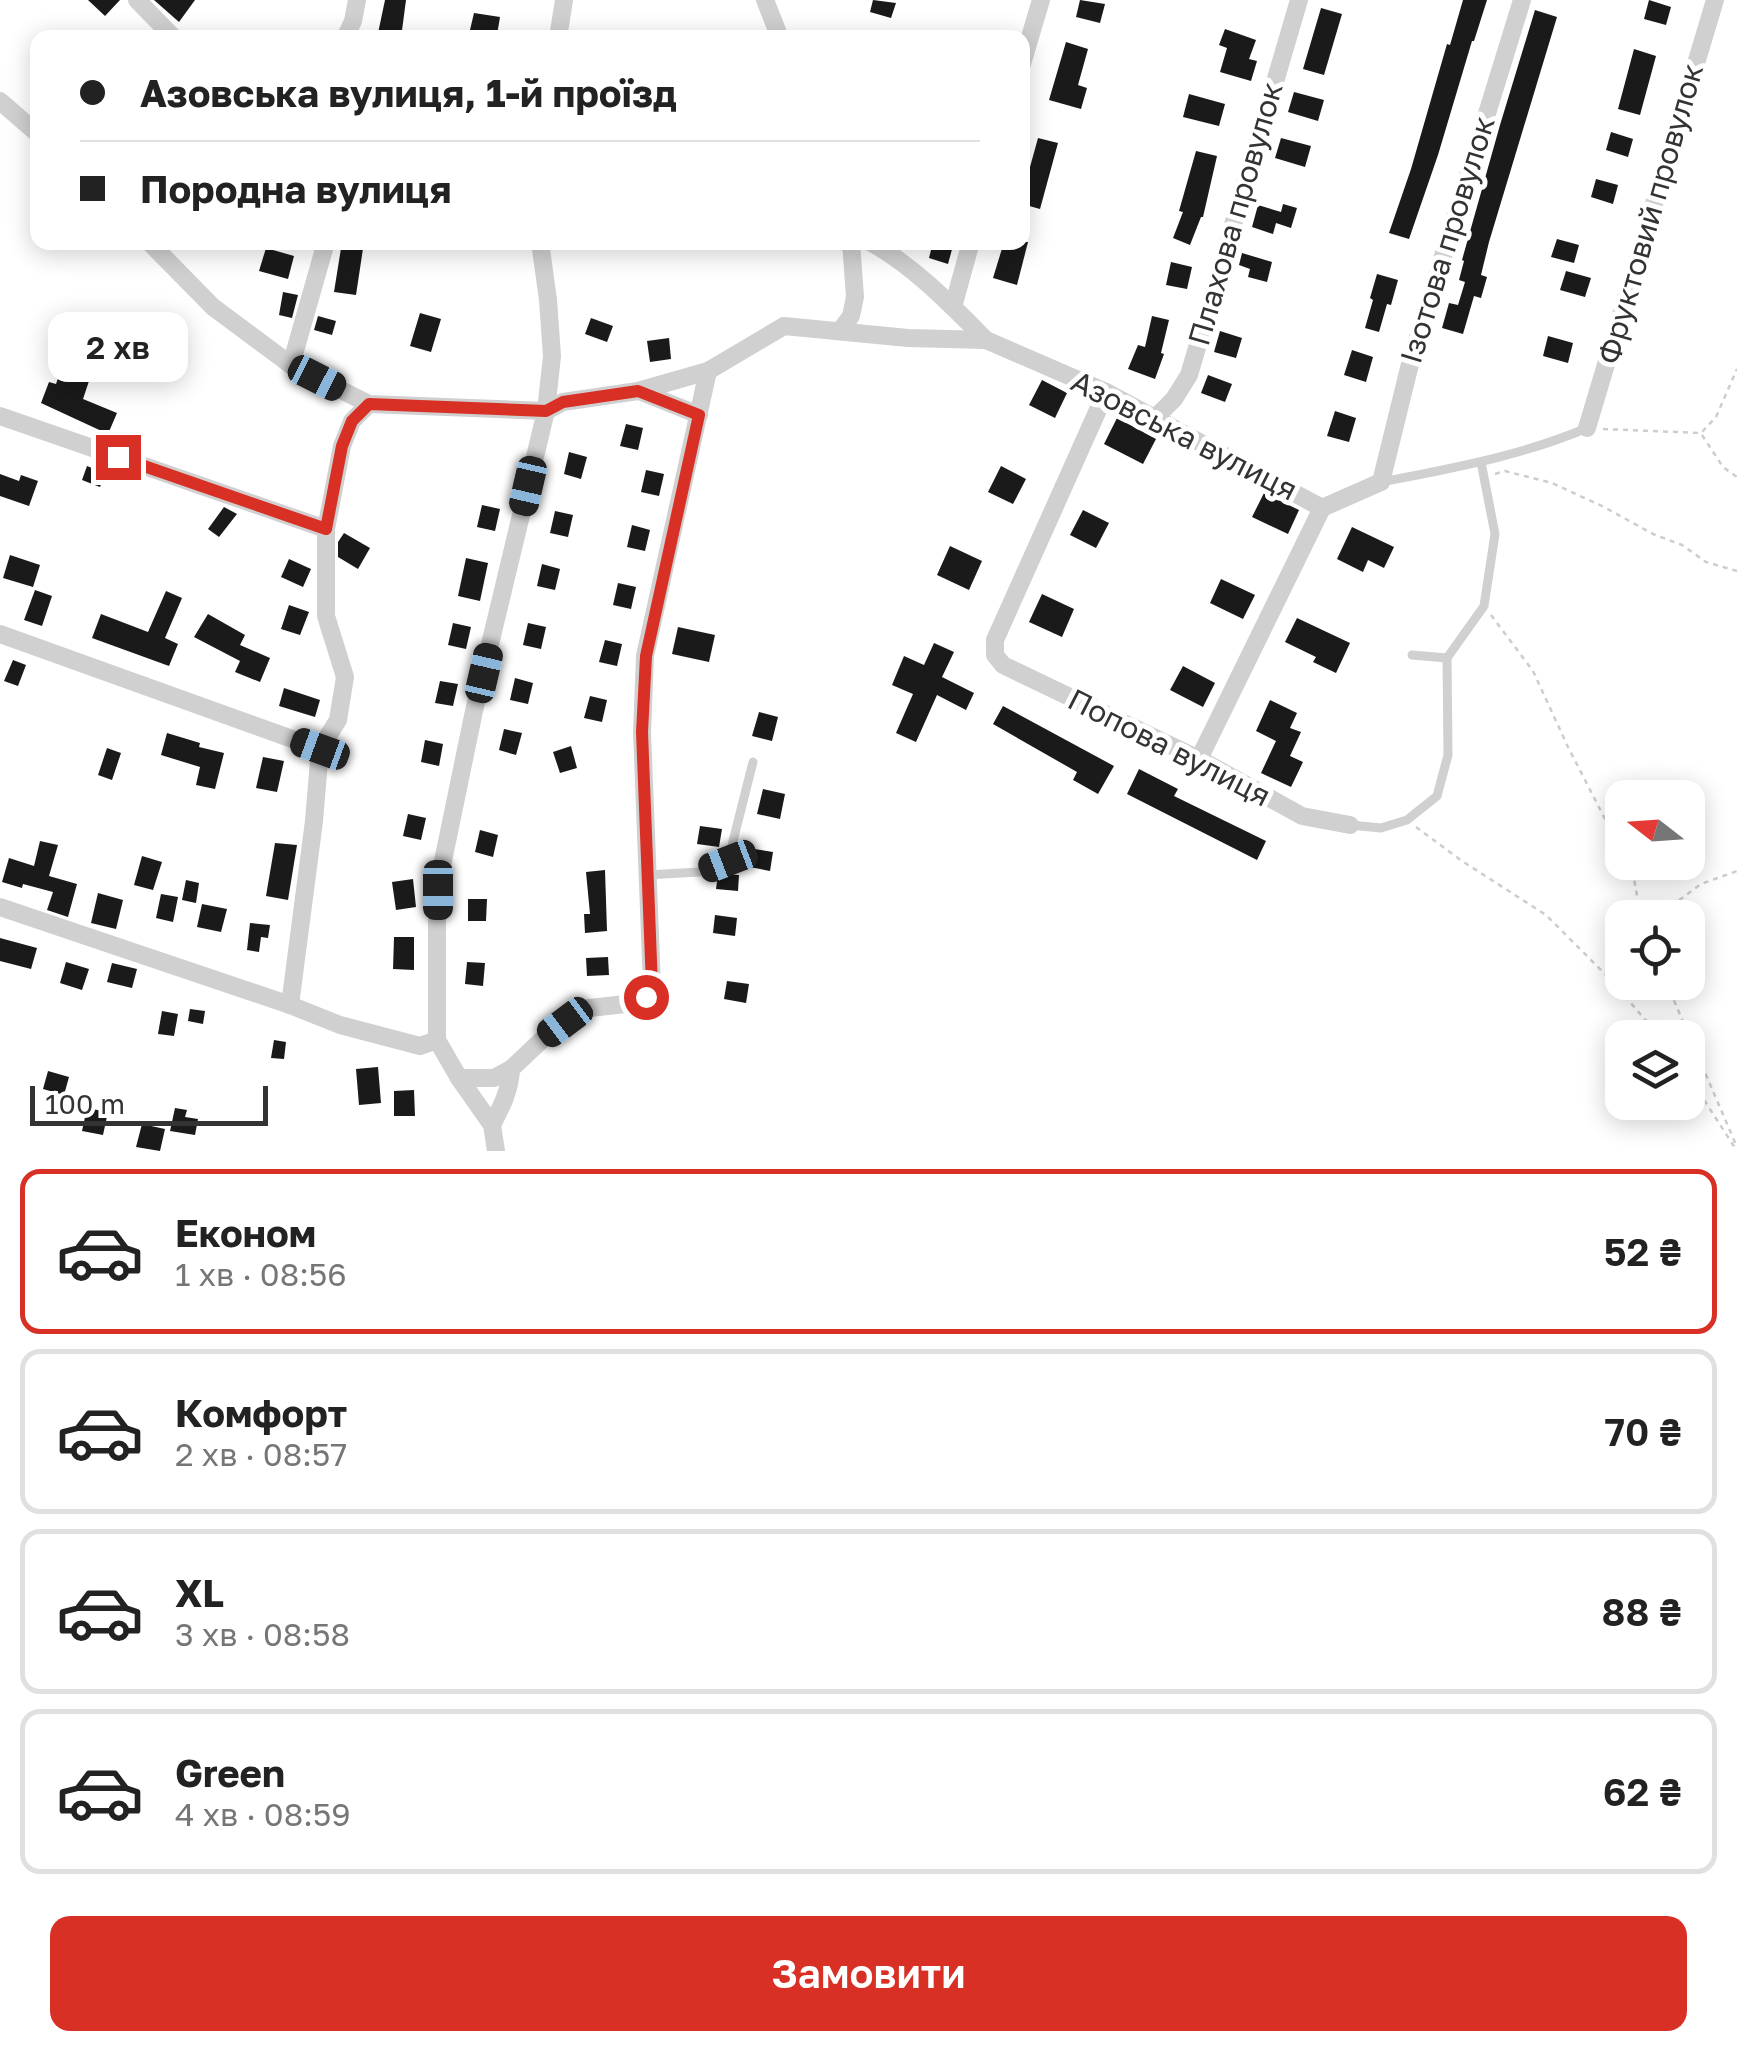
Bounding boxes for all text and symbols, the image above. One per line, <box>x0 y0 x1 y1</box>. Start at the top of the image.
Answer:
street label: Фруктовий провулок <box>1590 59 1710 368</box>
text: Азовська вулиця, 1-й проїзд <box>140 70 677 115</box>
street label: Плахова провулок <box>1180 78 1290 349</box>
street label: Ізотова провулок <box>1392 112 1502 368</box>
text: Породна вулиця <box>140 166 451 211</box>
callout: 2 хв <box>48 312 188 382</box>
text: 2 хв <box>86 328 150 366</box>
car <box>283 351 351 405</box>
street label: Азовська вулиця <box>1066 363 1303 508</box>
route end <box>96 435 141 480</box>
car <box>507 453 549 519</box>
car <box>463 640 505 706</box>
street label: Попова вулиця <box>1062 681 1277 814</box>
car <box>287 725 353 773</box>
north arrow <box>1605 780 1705 880</box>
map controls <box>1605 780 1705 1120</box>
car <box>695 836 761 886</box>
car <box>423 860 453 920</box>
button: locate <box>1605 900 1705 1000</box>
route start <box>624 975 669 1020</box>
car <box>532 992 598 1052</box>
button: layers <box>1605 1020 1705 1120</box>
scale bar <box>30 1081 268 1126</box>
text: 100 m <box>45 1087 125 1120</box>
icon: car <box>55 1207 145 1297</box>
text: Економ <box>175 1210 316 1255</box>
text: 52 ₴ <box>1604 1229 1682 1274</box>
text: 1 хв · 08:56 <box>175 1255 347 1293</box>
icon: car <box>55 1387 145 1477</box>
text: Комфорт <box>175 1390 347 1435</box>
text: 70 ₴ <box>1605 1409 1682 1454</box>
text: 2 хв · 08:57 <box>175 1435 347 1473</box>
icon: car <box>55 1567 145 1657</box>
text: XL <box>175 1570 224 1615</box>
text: 88 ₴ <box>1602 1589 1682 1634</box>
text: 3 хв · 08:58 <box>175 1615 350 1653</box>
icon: car <box>55 1747 145 1837</box>
text: Green <box>175 1750 285 1795</box>
text: 62 ₴ <box>1603 1769 1682 1814</box>
text: 4 хв · 08:59 <box>175 1795 351 1833</box>
button: Замовити <box>50 1916 1687 2031</box>

